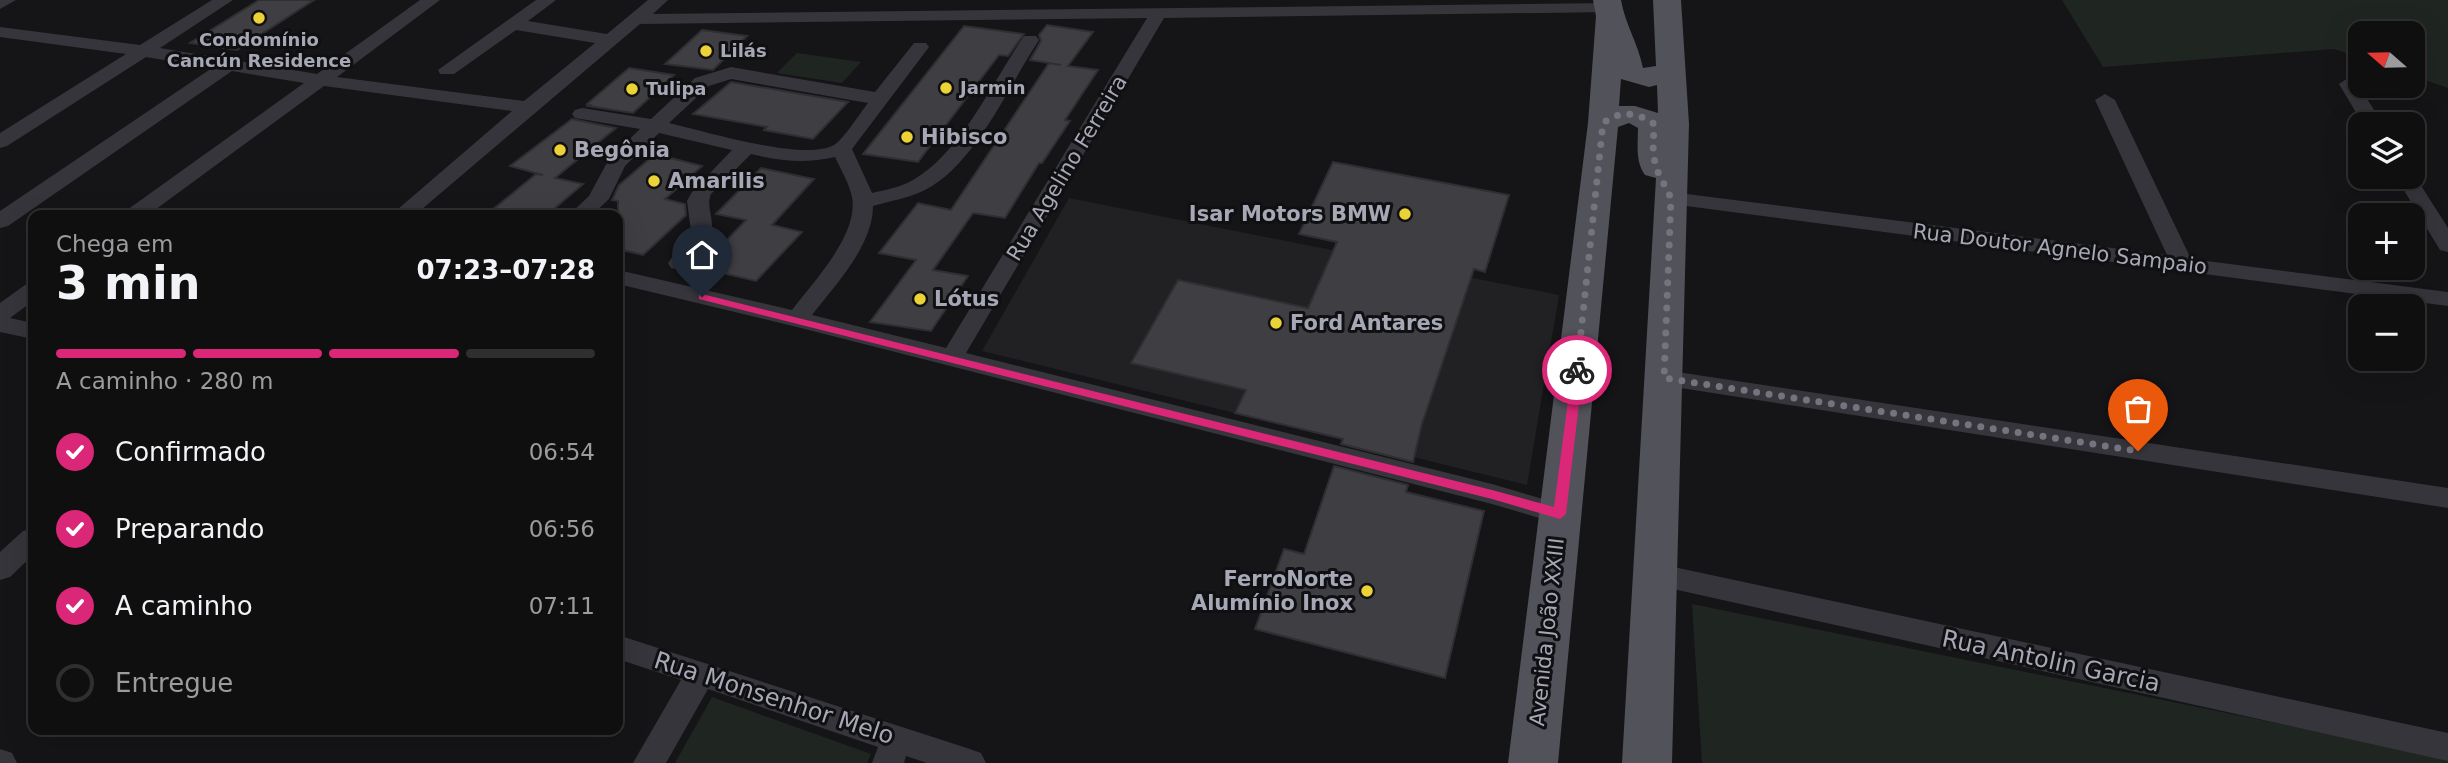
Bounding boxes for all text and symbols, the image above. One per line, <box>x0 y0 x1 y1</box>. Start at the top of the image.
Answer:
marker: Condomínio Cancún Residence <box>251 10 267 26</box>
north arrow <box>2348 21 2426 98</box>
map controls <box>2348 21 2425 371</box>
place label: Condomínio Cancún Residence <box>167 29 351 71</box>
place label: Lilás <box>720 40 767 61</box>
marker: Lilás <box>698 43 714 59</box>
street label: Rua Agelino Ferreira <box>1002 71 1132 265</box>
place label: Jarmin <box>958 77 1025 98</box>
place label: Tulipa <box>646 78 707 99</box>
marker: Jarmin <box>938 80 954 96</box>
marker: Tulipa <box>624 81 640 97</box>
button: layers <box>2348 112 2425 189</box>
place label: Hibisco <box>921 125 1007 149</box>
marker: Hibisco <box>899 129 915 145</box>
place label: Begônia <box>574 138 670 162</box>
marker: Begônia <box>552 142 568 158</box>
place label: Amarilis <box>668 169 765 193</box>
marker: Amarilis <box>646 173 662 189</box>
place label: Isar Motors BMW <box>1189 202 1391 226</box>
button: + <box>2348 203 2425 280</box>
marker: Isar Motors BMW <box>1397 206 1413 222</box>
street label: Rua Doutor Agnelo Sampaio <box>1912 219 2208 279</box>
pin <box>672 225 732 297</box>
text: Chega em <box>56 231 173 257</box>
icon: home <box>683 236 721 274</box>
text: 07:23–07:28 <box>416 255 595 285</box>
text: 3 min <box>56 256 200 310</box>
place label: Lótus <box>934 287 999 311</box>
marker: Lótus <box>912 291 928 307</box>
button: − <box>2348 294 2425 371</box>
place label: Ford Antares <box>1290 311 1443 335</box>
marker: Ford Antares <box>1268 315 1284 331</box>
courier <box>1542 335 1612 405</box>
icon: bike <box>1558 351 1596 389</box>
text: A caminho · 280 m <box>56 368 273 394</box>
pin <box>2108 379 2168 451</box>
icon: bag <box>2119 390 2157 428</box>
icon: check <box>56 433 94 471</box>
text: Confirmado <box>115 437 266 467</box>
text: 06:54 <box>529 439 595 465</box>
icon: check <box>56 510 94 548</box>
text: Preparando <box>115 514 264 544</box>
text: 06:56 <box>529 516 595 542</box>
street label: Avenida João XXIII <box>1525 537 1569 727</box>
place label: FerroNorte Alumínio Inox <box>1191 567 1353 615</box>
marker: FerroNorte Alumínio Inox <box>1359 583 1375 599</box>
icon: check <box>56 587 94 625</box>
text: A caminho <box>115 591 253 621</box>
text: 07:11 <box>529 593 595 619</box>
street label: Rua Antolin Garcia <box>1939 624 2163 698</box>
street label: Rua Monsenhor Melo <box>651 646 897 750</box>
text: Entregue <box>115 668 233 698</box>

